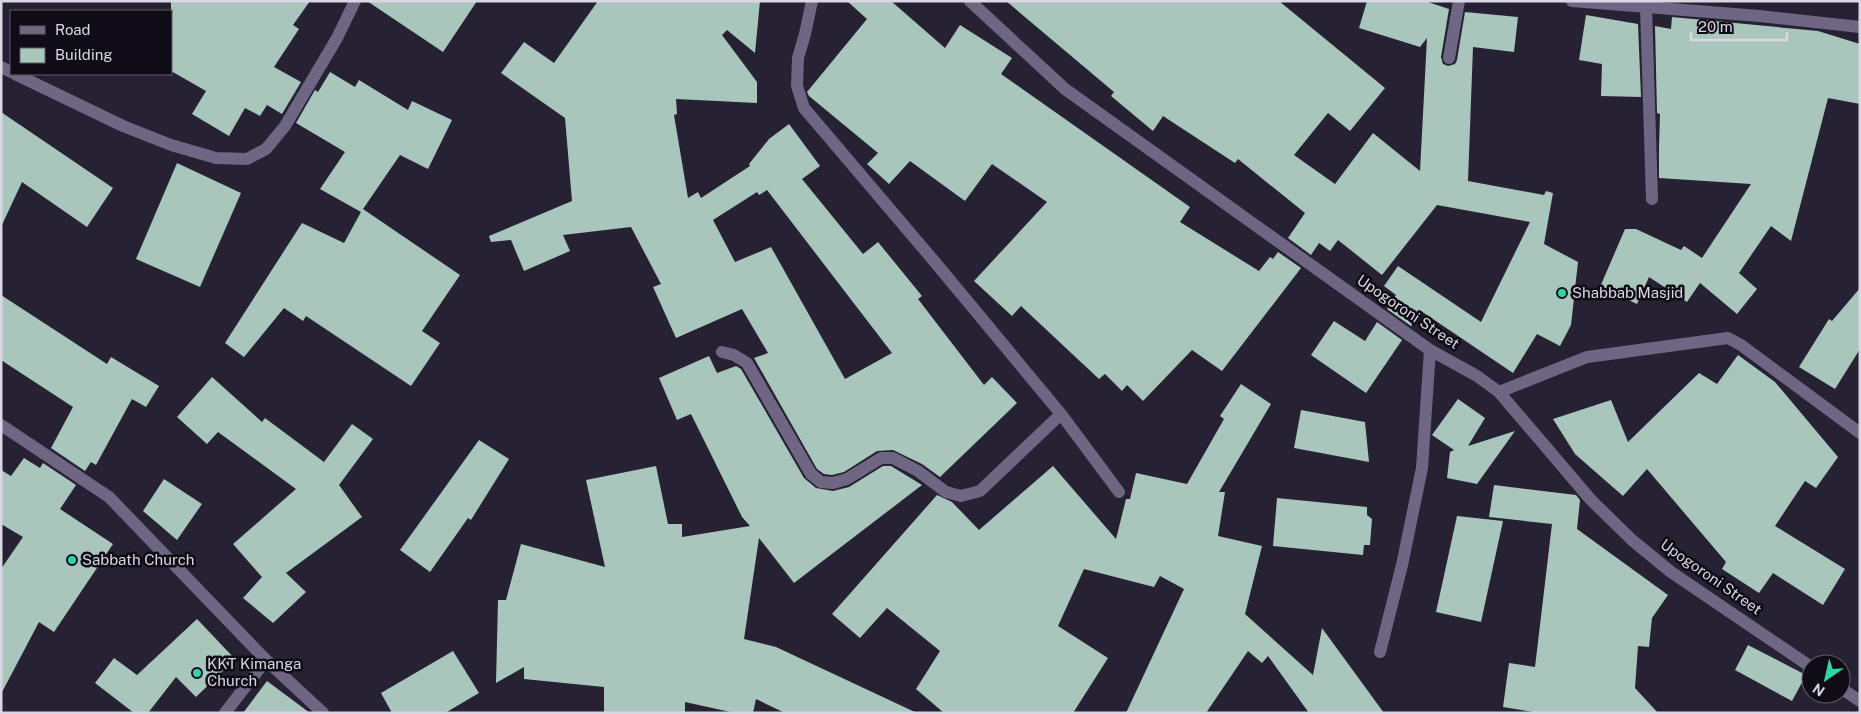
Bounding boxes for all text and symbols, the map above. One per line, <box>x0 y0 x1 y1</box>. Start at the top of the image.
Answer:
legend <box>10 10 172 75</box>
scale bar <box>1691 10 1787 42</box>
text: 20 m <box>1698 18 1733 35</box>
text: Road <box>55 21 91 38</box>
text: Building <box>55 46 113 63</box>
street label: Upogoroni Street <box>1354 271 1463 352</box>
place label: Shabbab Masjid <box>1572 284 1683 301</box>
marker: Shabbab Masjid <box>1556 287 1568 299</box>
street label: Upogoroni Street <box>1657 535 1765 618</box>
place label: Sabbath Church <box>82 551 194 568</box>
marker: Sabbath Church <box>66 554 78 566</box>
north arrow <box>1801 654 1851 704</box>
place label: KKT Kimanga Church <box>207 655 301 689</box>
marker: KKT Kimanga Church <box>191 667 203 679</box>
text: N <box>1810 680 1828 699</box>

